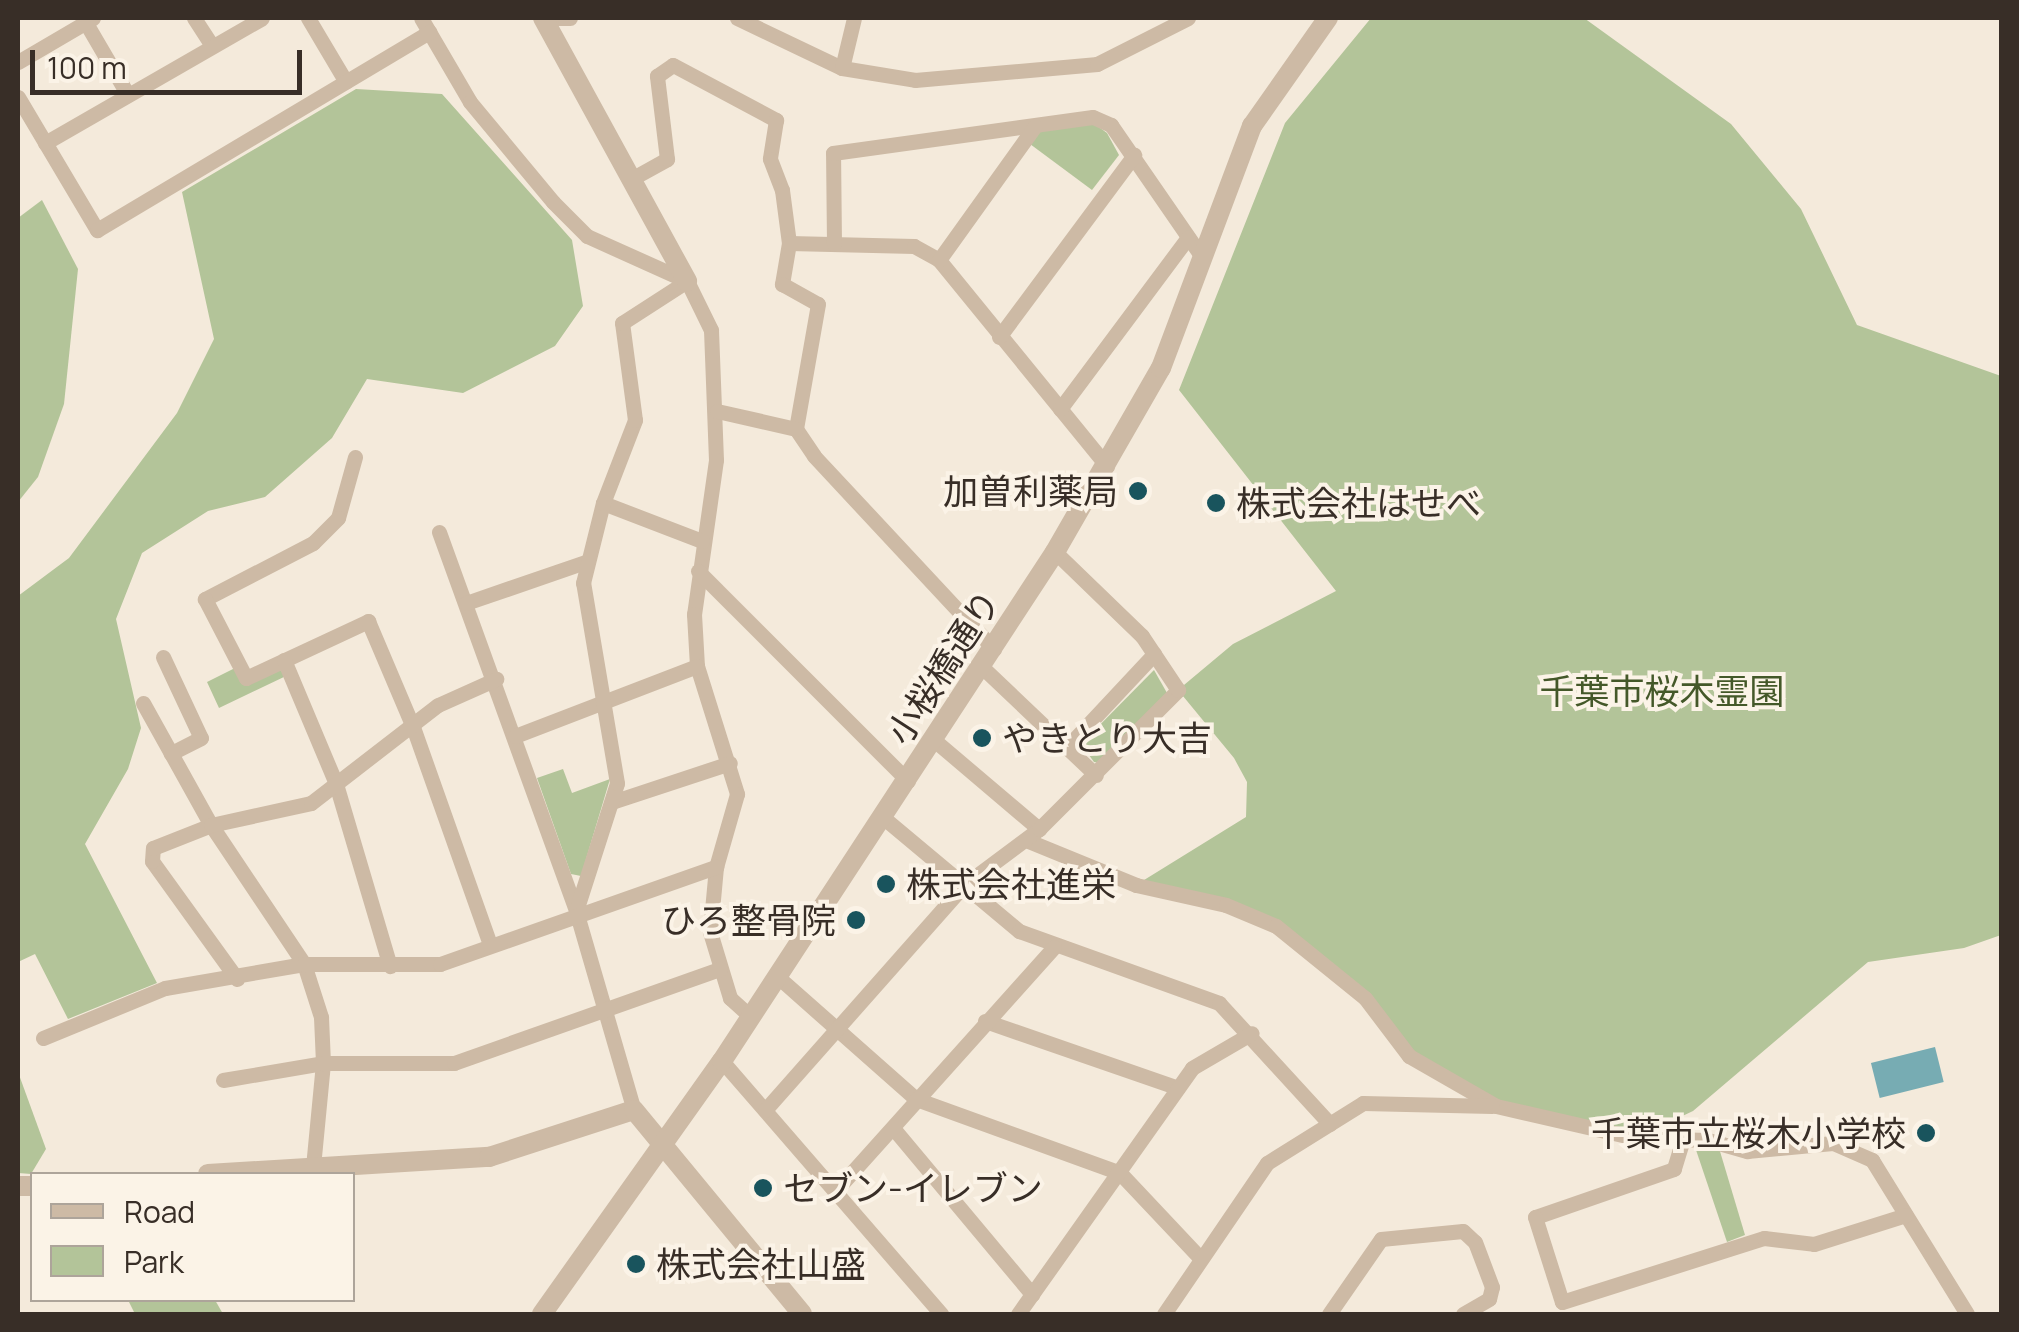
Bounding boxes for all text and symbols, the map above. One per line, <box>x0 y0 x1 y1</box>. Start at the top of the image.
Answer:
scale bar <box>35 30 308 92</box>
text: 100 m <box>47 47 127 88</box>
place label: 加曽利薬局 <box>943 470 1118 512</box>
marker: 加曽利薬局 <box>1127 480 1149 502</box>
place label: 株式会社はせべ <box>1236 482 1481 524</box>
marker: 株式会社はせべ <box>1205 492 1227 514</box>
street label: 小桜橋通り <box>878 582 1008 752</box>
park label: 千葉市桜木霊園 <box>1540 670 1784 712</box>
place label: やきとり大吉 <box>1002 717 1212 759</box>
marker: やきとり大吉 <box>971 727 993 749</box>
place label: 株式会社進栄 <box>906 863 1116 905</box>
marker: 株式会社進栄 <box>875 873 897 895</box>
place label: ひろ整骨院 <box>661 899 836 941</box>
marker: ひろ整骨院 <box>845 909 867 931</box>
place label: 千葉市立桜木小学校 <box>1591 1112 1906 1154</box>
marker: 千葉市立桜木小学校 <box>1915 1122 1937 1144</box>
place label: セブン-イレブン <box>783 1167 1043 1209</box>
legend <box>30 1172 355 1302</box>
marker: セブン-イレブン <box>752 1177 774 1199</box>
text: Road <box>124 1191 195 1232</box>
text: Park <box>124 1241 184 1282</box>
place label: 株式会社山盛 <box>656 1243 866 1285</box>
marker: 株式会社山盛 <box>625 1253 647 1275</box>

